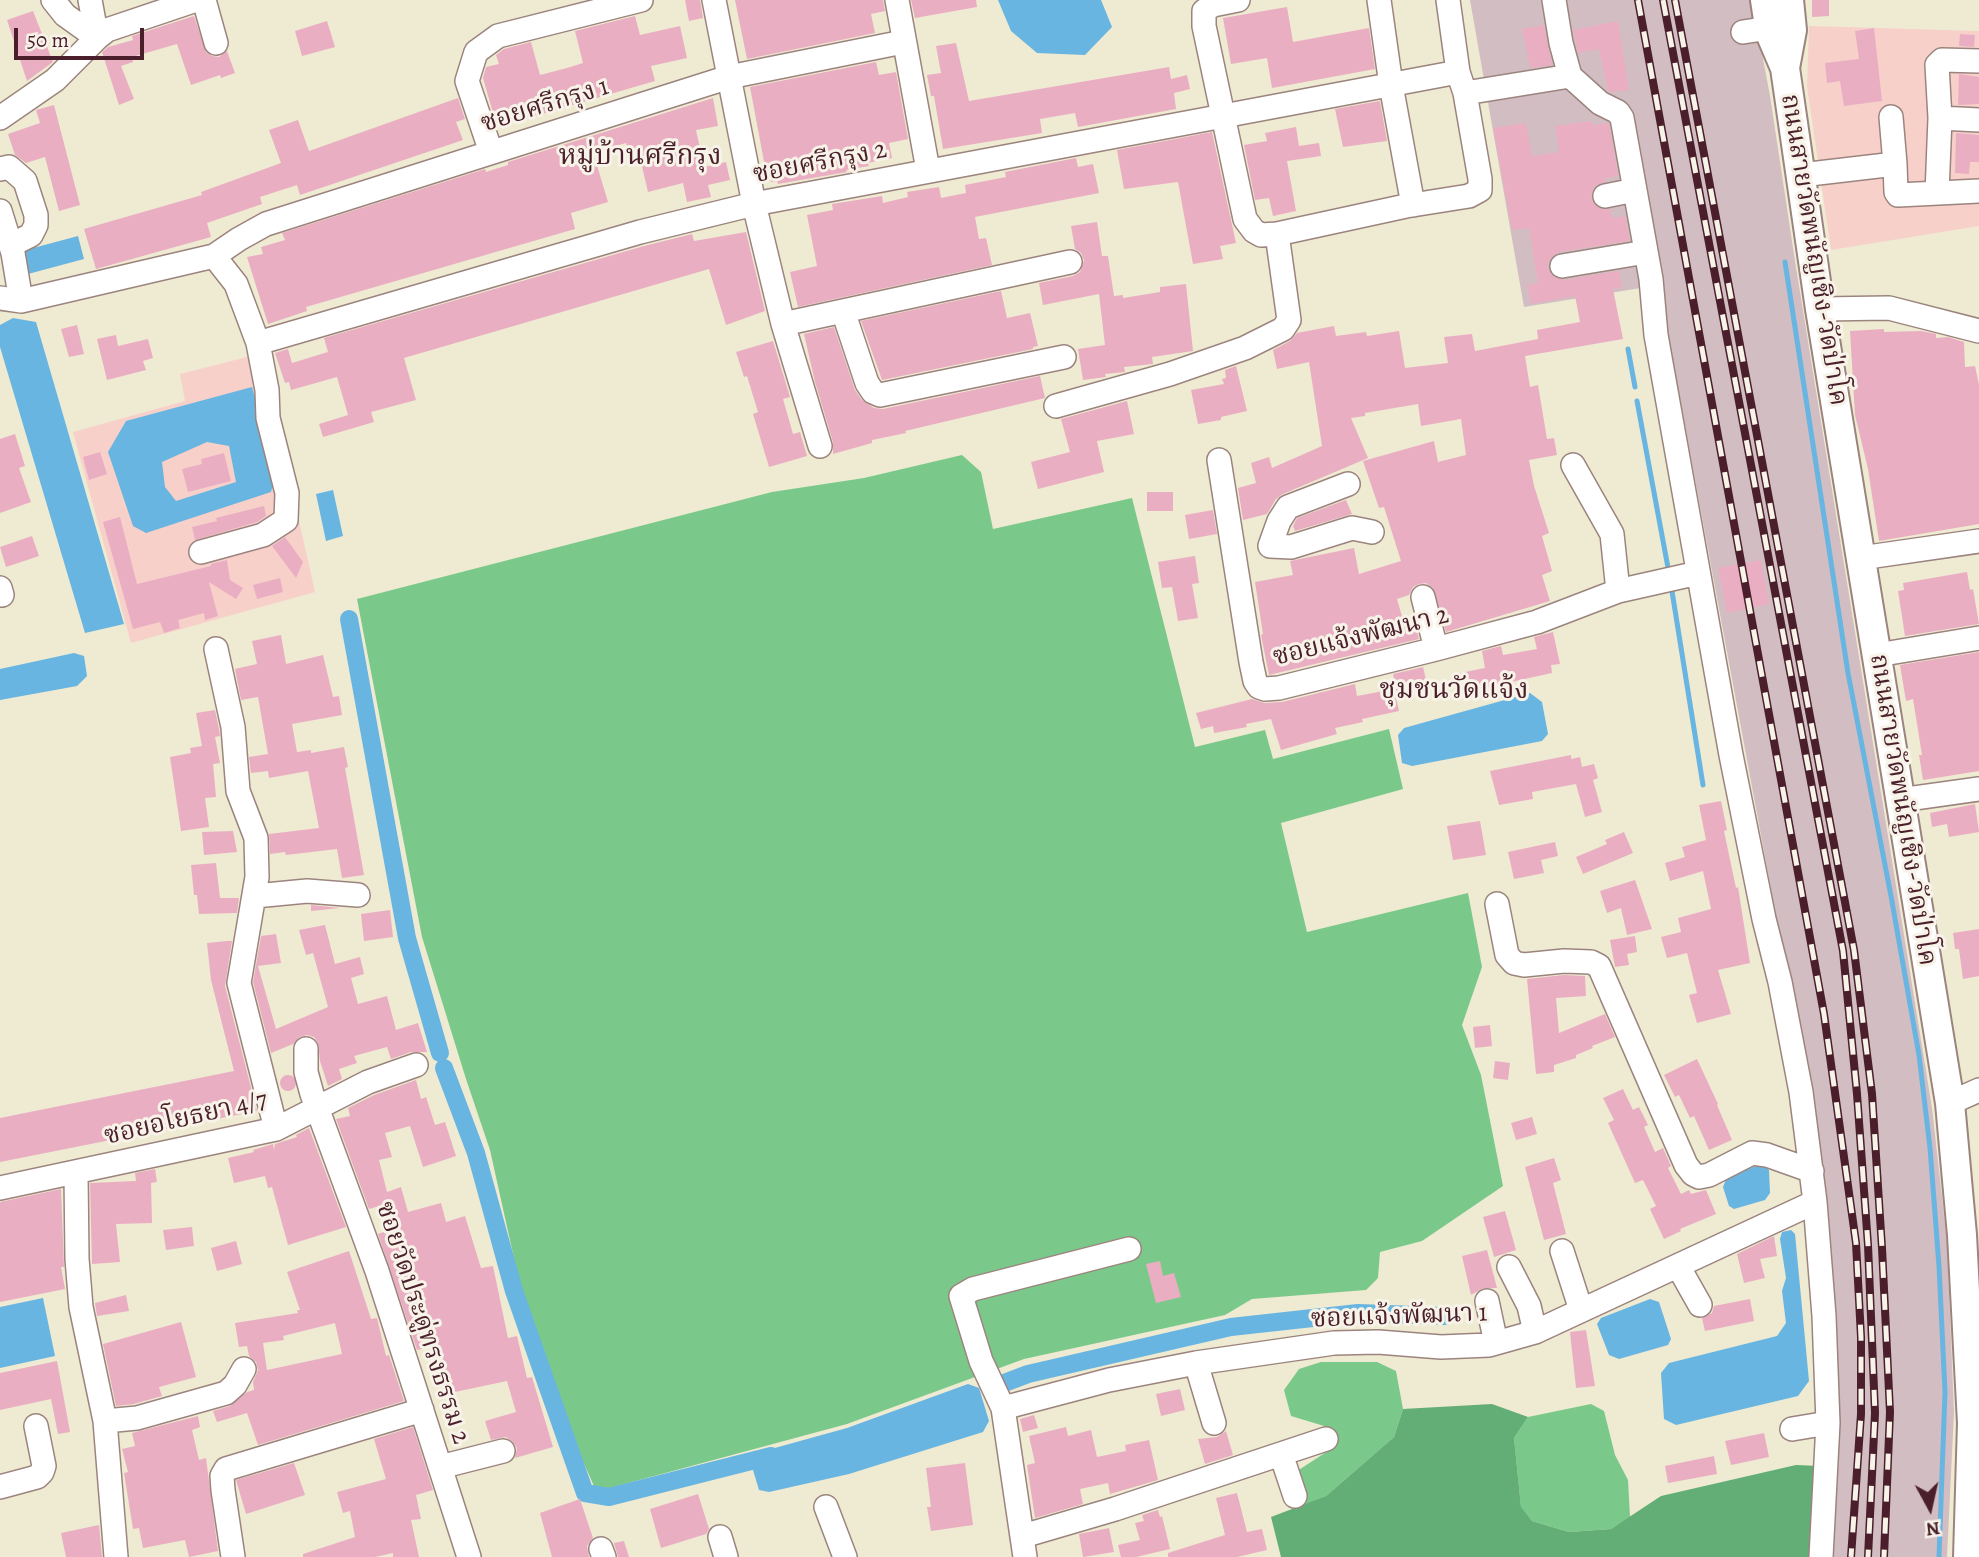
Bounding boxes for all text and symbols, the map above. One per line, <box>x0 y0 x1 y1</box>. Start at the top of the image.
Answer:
scale bar <box>18 14 147 58</box>
text: 50 m <box>27 26 69 54</box>
street label: ซอยศรีกรุง 1 <box>477 72 613 140</box>
street label: ถนนสายวัดพนัญเชิง-วัดป่าโค <box>1773 92 1853 408</box>
street label: ซอยศรีกรุง 2 <box>750 135 890 191</box>
district label: หมู่บ้านศรีกรุง <box>559 140 721 174</box>
street label: ซอยแจ้งพัฒนา 2 <box>1270 600 1452 674</box>
street label: ถนนสายวัดพนัญเชิง-วัดป่าโค <box>1862 652 1942 968</box>
district label: ชุมชนวัดแจ้ง <box>1380 674 1528 708</box>
street label: ซอยอโยธยา 4/7 <box>101 1085 271 1153</box>
street label: ซอยวัดประดู่ทรงธรรม 2 <box>368 1198 476 1448</box>
street label: ซอยแจ้งพัฒนา 1 <box>1310 1298 1488 1336</box>
north arrow <box>1895 1473 1965 1543</box>
text: N <box>1924 1515 1942 1543</box>

